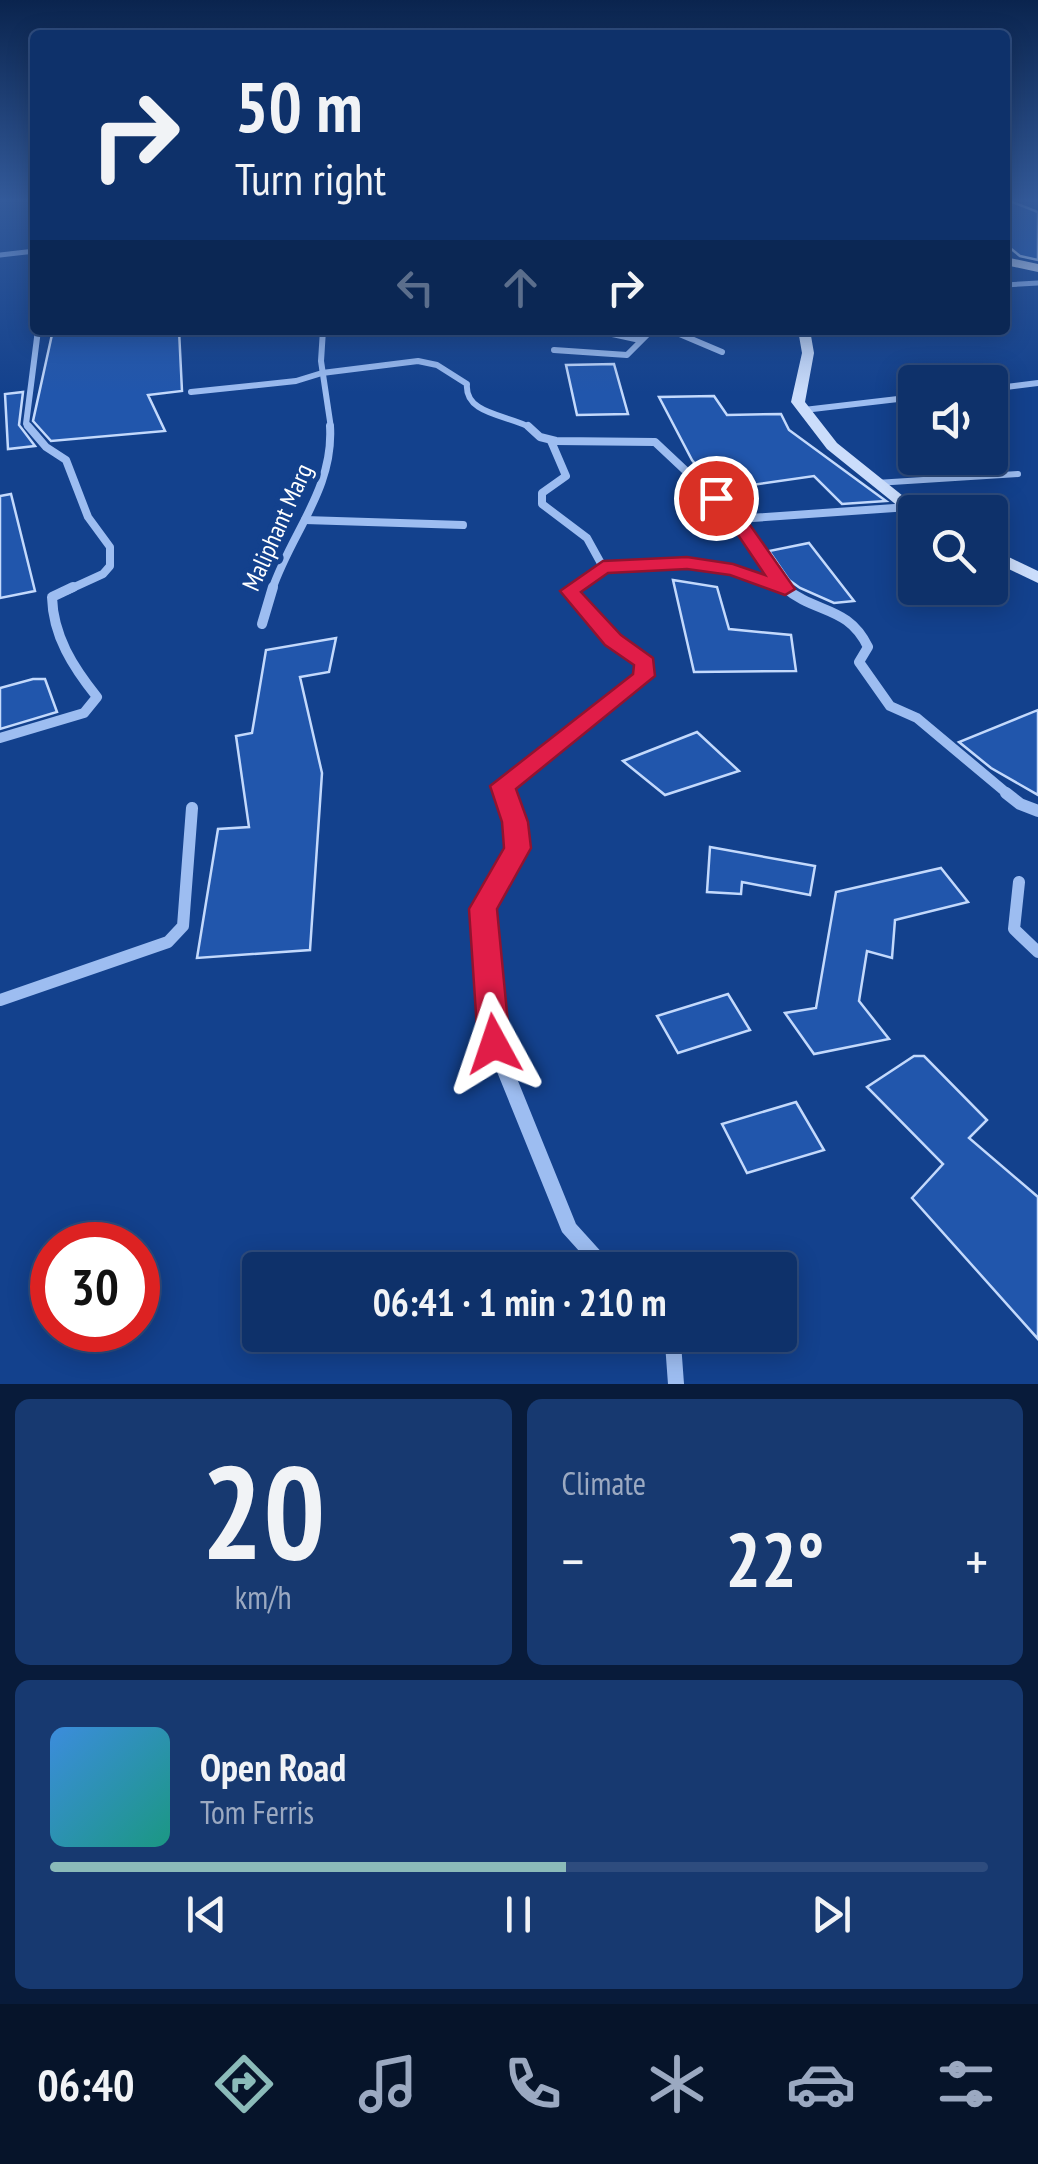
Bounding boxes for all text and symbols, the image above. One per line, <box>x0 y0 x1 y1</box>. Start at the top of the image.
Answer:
text: 50 m <box>235 61 363 151</box>
icon: right <box>70 70 200 200</box>
text: Turn right <box>235 149 386 207</box>
icon: left <box>388 260 443 315</box>
icon: ahead <box>493 260 548 315</box>
icon: right <box>598 260 653 315</box>
map controls <box>898 365 1008 605</box>
button: sound <box>898 365 1008 475</box>
pin <box>674 456 759 541</box>
street label: Maliphant Marg <box>235 458 319 596</box>
icon: arrive <box>689 471 744 526</box>
button: search <box>898 495 1008 605</box>
position arrow <box>442 992 546 1096</box>
speed limit sign: 30 <box>30 1222 160 1352</box>
text: 06:41 · 1 min · 210 m <box>373 1277 666 1326</box>
text: 20 <box>201 1427 325 1595</box>
text: Climate <box>562 1462 646 1504</box>
text: 22° <box>725 1511 824 1608</box>
text: − <box>562 1525 584 1596</box>
text: + <box>965 1525 988 1596</box>
text: km/h <box>235 1576 292 1618</box>
text: Open Road <box>200 1742 346 1791</box>
text: Tom Ferris <box>200 1791 314 1833</box>
icon: previous <box>179 1887 234 1942</box>
icon: pause <box>491 1887 546 1942</box>
icon: next <box>804 1887 859 1942</box>
icon: directions <box>209 2049 279 2119</box>
icon: music <box>353 2049 423 2119</box>
icon: phone <box>498 2049 568 2119</box>
icon: climate <box>642 2049 712 2119</box>
icon: car <box>786 2049 856 2119</box>
icon: filters <box>931 2049 1001 2119</box>
text: 06:40 <box>37 2055 135 2113</box>

